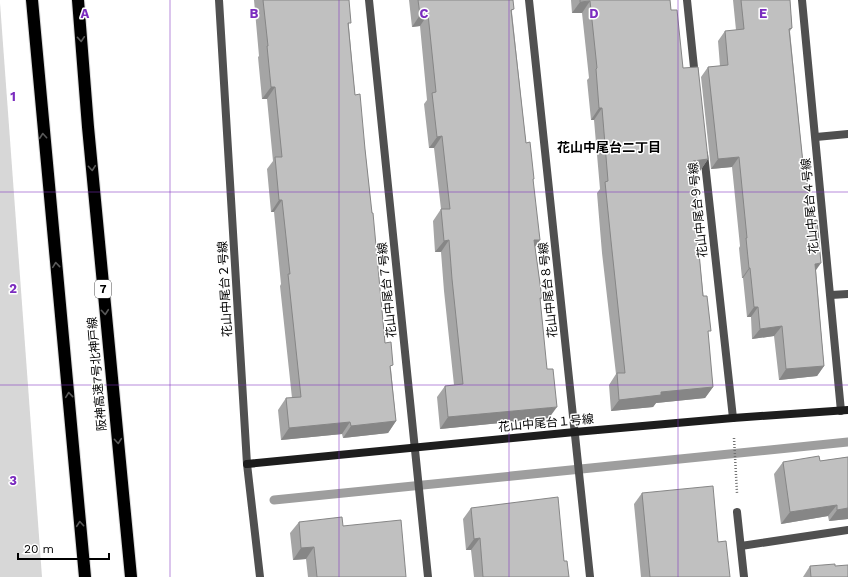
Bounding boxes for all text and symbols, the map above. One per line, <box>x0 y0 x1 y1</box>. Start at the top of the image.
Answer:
text: A <box>81 6 90 21</box>
text: B <box>250 6 259 21</box>
text: C <box>420 6 429 21</box>
text: D <box>589 6 599 21</box>
text: E <box>759 6 767 21</box>
one-way arrow <box>77 36 86 42</box>
text: 1 <box>10 89 16 104</box>
one-way arrow <box>39 133 48 139</box>
district label: 花山中尾台二丁目 <box>557 140 661 155</box>
street label: 花山中尾台４号線 <box>799 158 821 254</box>
street label: 花山中尾台９号線 <box>686 162 710 258</box>
one-way arrow <box>87 165 96 172</box>
street label: 花山中尾台２号線 <box>215 241 235 337</box>
street label: 花山中尾台７号線 <box>375 242 399 338</box>
street label: 花山中尾台８号線 <box>536 242 560 338</box>
one-way arrow <box>52 262 61 268</box>
road number: 7 <box>95 280 111 298</box>
text: 2 <box>9 281 17 296</box>
one-way arrow <box>101 309 110 315</box>
street label: 阪神高速7号北神戸線 <box>85 316 109 432</box>
one-way arrow <box>65 392 74 398</box>
street label: 花山中尾台１号線 <box>498 412 594 434</box>
one-way arrow <box>113 438 122 444</box>
text: 3 <box>9 473 17 488</box>
one-way arrow <box>76 521 85 527</box>
scale bar <box>18 535 109 561</box>
text: 20 m <box>24 542 54 556</box>

